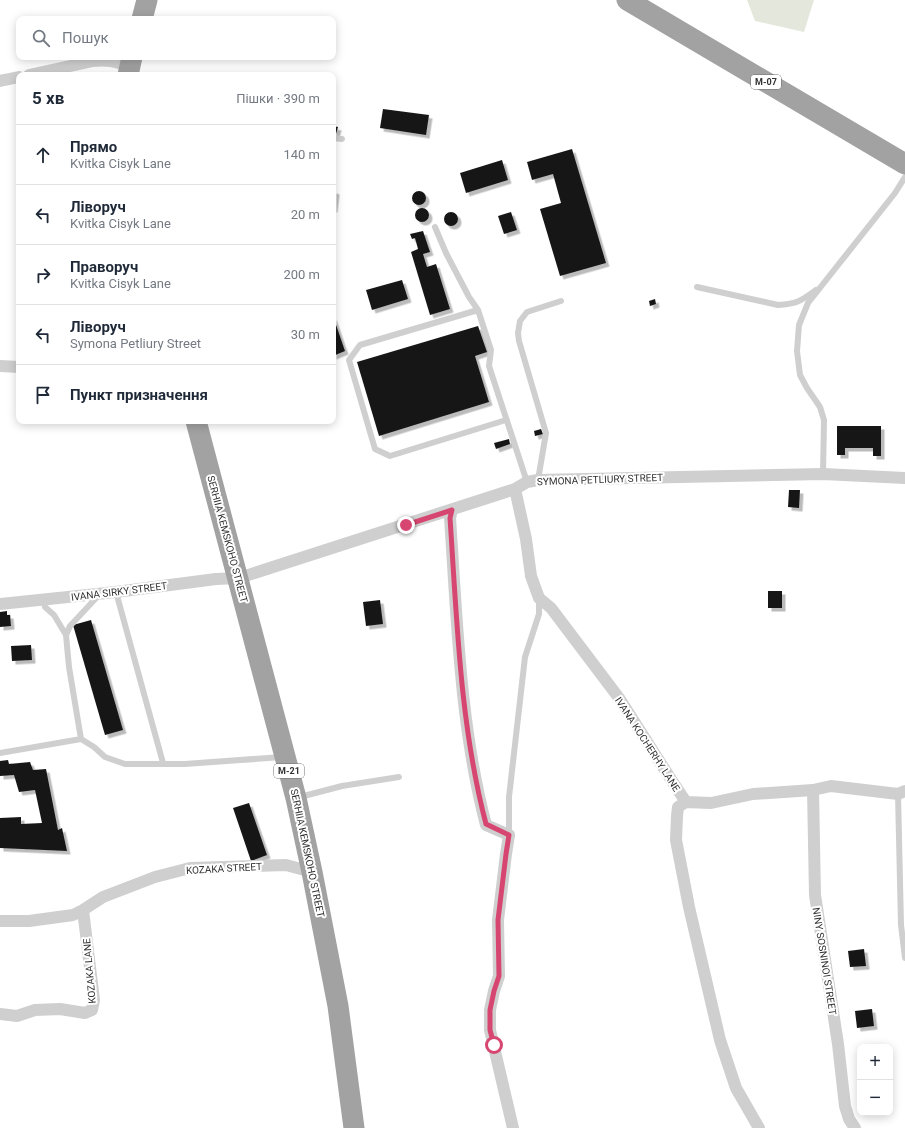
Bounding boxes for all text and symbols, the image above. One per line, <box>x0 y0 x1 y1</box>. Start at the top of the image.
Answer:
search box <box>16 16 336 60</box>
icon: search <box>30 27 52 49</box>
text: Пошук <box>62 29 109 47</box>
road number: М-07 <box>751 75 781 89</box>
text: 5 хв <box>32 88 64 108</box>
text: Пішки · 390 m <box>236 91 320 106</box>
text: Прямо <box>70 138 117 156</box>
icon: ahead <box>32 144 54 166</box>
text: 140 m <box>283 147 320 162</box>
text: Kvitka Cisyk Lane <box>70 156 171 171</box>
text: Ліворуч <box>70 198 126 216</box>
icon: left <box>32 204 54 226</box>
text: 20 m <box>291 207 320 222</box>
text: Kvitka Cisyk Lane <box>70 216 171 231</box>
text: Праворуч <box>70 258 138 276</box>
icon: right <box>32 264 54 286</box>
text: 200 m <box>283 267 320 282</box>
text: Kvitka Cisyk Lane <box>70 276 171 291</box>
text: Ліворуч <box>70 318 126 336</box>
icon: left <box>32 324 54 346</box>
text: 30 m <box>291 327 320 342</box>
text: Symona Petliury Street <box>70 336 201 351</box>
icon: arrive <box>32 384 54 406</box>
text: Пункт призначення <box>70 386 208 404</box>
street label: SYMONA PETLIURY STREET <box>537 472 663 487</box>
street label: SERHIIA KEMSKOHO STREET <box>205 474 250 604</box>
route end <box>397 516 415 534</box>
street label: IVANA SIRKY STREET <box>70 580 168 603</box>
street label: IVANA KOCHERHY LANE <box>613 695 682 794</box>
road number: М-21 <box>274 764 304 778</box>
street label: SERHIIA KEMSKOHO STREET <box>289 788 327 918</box>
street label: KOZAKA STREET <box>186 861 262 876</box>
street label: NINY SOSNINOI STREET <box>811 907 838 1016</box>
street label: KOZAKA LANE <box>81 938 98 1004</box>
route start <box>485 1036 503 1054</box>
map controls <box>857 1044 893 1116</box>
button: + <box>857 1044 893 1080</box>
button: − <box>857 1080 893 1116</box>

